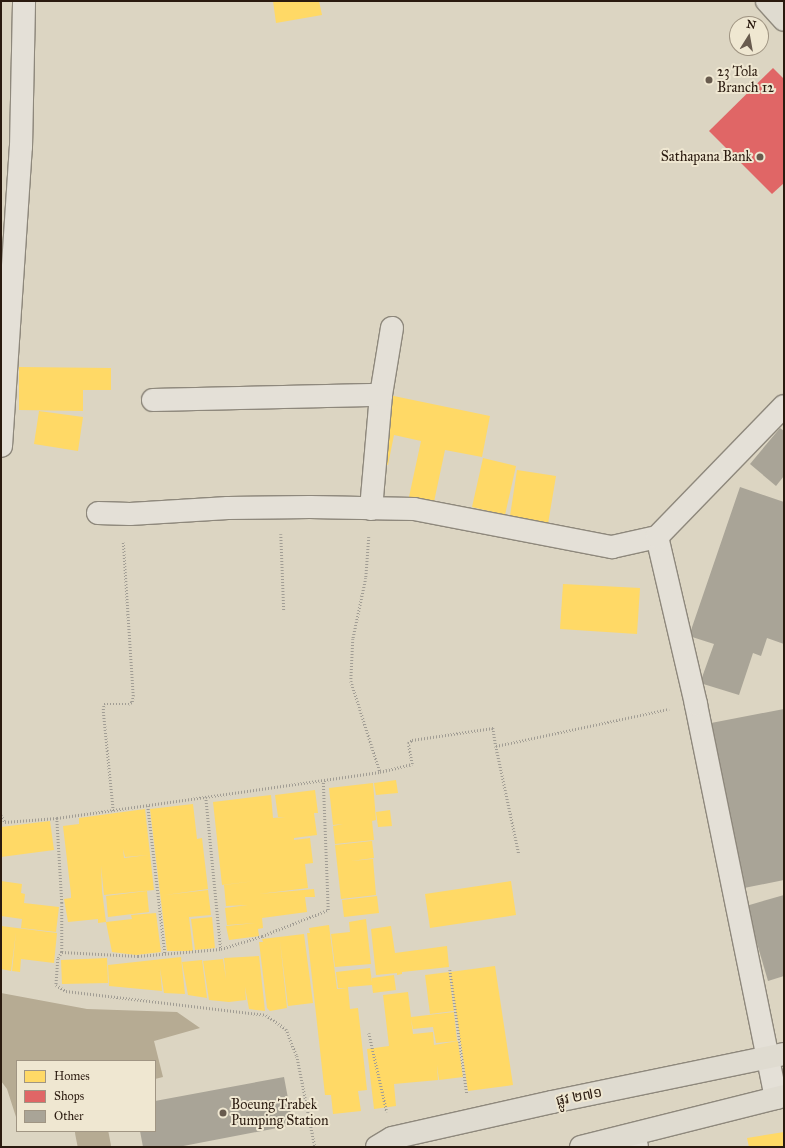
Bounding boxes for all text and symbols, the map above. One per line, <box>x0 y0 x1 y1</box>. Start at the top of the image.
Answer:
north arrow <box>729 16 769 56</box>
text: N <box>745 17 757 32</box>
place label: 23 Tola Branch 12 <box>717 64 774 96</box>
marker: 23 Tola Branch 12 <box>704 75 714 85</box>
place label: Sathapana Bank <box>661 149 752 165</box>
marker: Sathapana Bank <box>755 152 765 162</box>
legend <box>16 1060 156 1132</box>
text: Homes <box>54 1069 90 1083</box>
street label: ផ្លូវ ២៧១ <box>554 1084 604 1110</box>
text: Shops <box>54 1089 84 1103</box>
place label: Boeung Trabek Pumping Station <box>231 1097 329 1130</box>
marker: Boeung Trabek Pumping Station <box>218 1108 228 1118</box>
text: Other <box>54 1109 84 1123</box>

